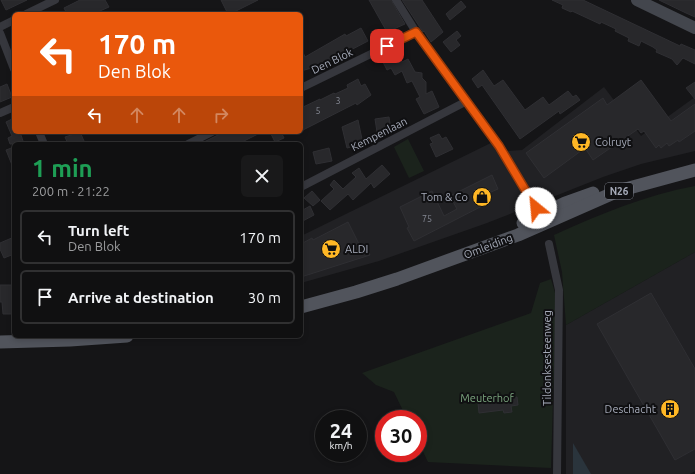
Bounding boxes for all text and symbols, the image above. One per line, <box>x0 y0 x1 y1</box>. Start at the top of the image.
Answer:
icon: left <box>32 28 84 80</box>
text: 170 m <box>98 28 176 59</box>
pin <box>370 29 404 63</box>
icon: arrive <box>376 35 398 57</box>
street label: Den Blok <box>309 46 355 76</box>
text: Den Blok <box>98 61 171 81</box>
house number: 3 <box>335 96 341 106</box>
icon: left <box>84 104 106 126</box>
icon: ahead <box>126 104 148 126</box>
icon: ahead <box>168 104 190 126</box>
icon: right <box>210 104 232 126</box>
house number: 5 <box>315 106 321 116</box>
street label: Kempenlaan <box>349 115 409 153</box>
supermarket icon: Colruyt <box>570 131 592 153</box>
place label: Colruyt <box>595 136 632 148</box>
text: 1 min <box>32 155 93 182</box>
button: close <box>241 155 283 197</box>
road number: N26 <box>605 183 633 199</box>
text: 200 m · 21:22 <box>32 184 110 198</box>
shop icon: Tom & Co <box>471 186 493 208</box>
position arrow <box>515 187 557 229</box>
place label: Tom & Co <box>421 191 468 203</box>
house number: 75 <box>422 214 432 224</box>
text: Turn left <box>68 222 129 239</box>
icon: left <box>34 226 56 248</box>
text: 170 m <box>239 229 281 246</box>
street label: Omleiding <box>462 231 514 261</box>
supermarket icon: ALDI <box>320 238 342 260</box>
text: Den Blok <box>68 239 121 253</box>
place label: ALDI <box>345 243 368 255</box>
icon: arrive <box>34 286 56 308</box>
text: Arrive at destination <box>68 289 214 306</box>
text: 30 m <box>248 289 281 306</box>
street label: Tildonksesteenweg <box>541 310 553 406</box>
park label: Meuterhof <box>460 392 514 404</box>
building icon: Deschacht <box>659 398 681 420</box>
place label: Deschacht <box>605 403 657 415</box>
speed limit sign: 30 <box>375 410 427 462</box>
text: 24 <box>330 419 352 442</box>
text: km/h <box>329 440 353 451</box>

